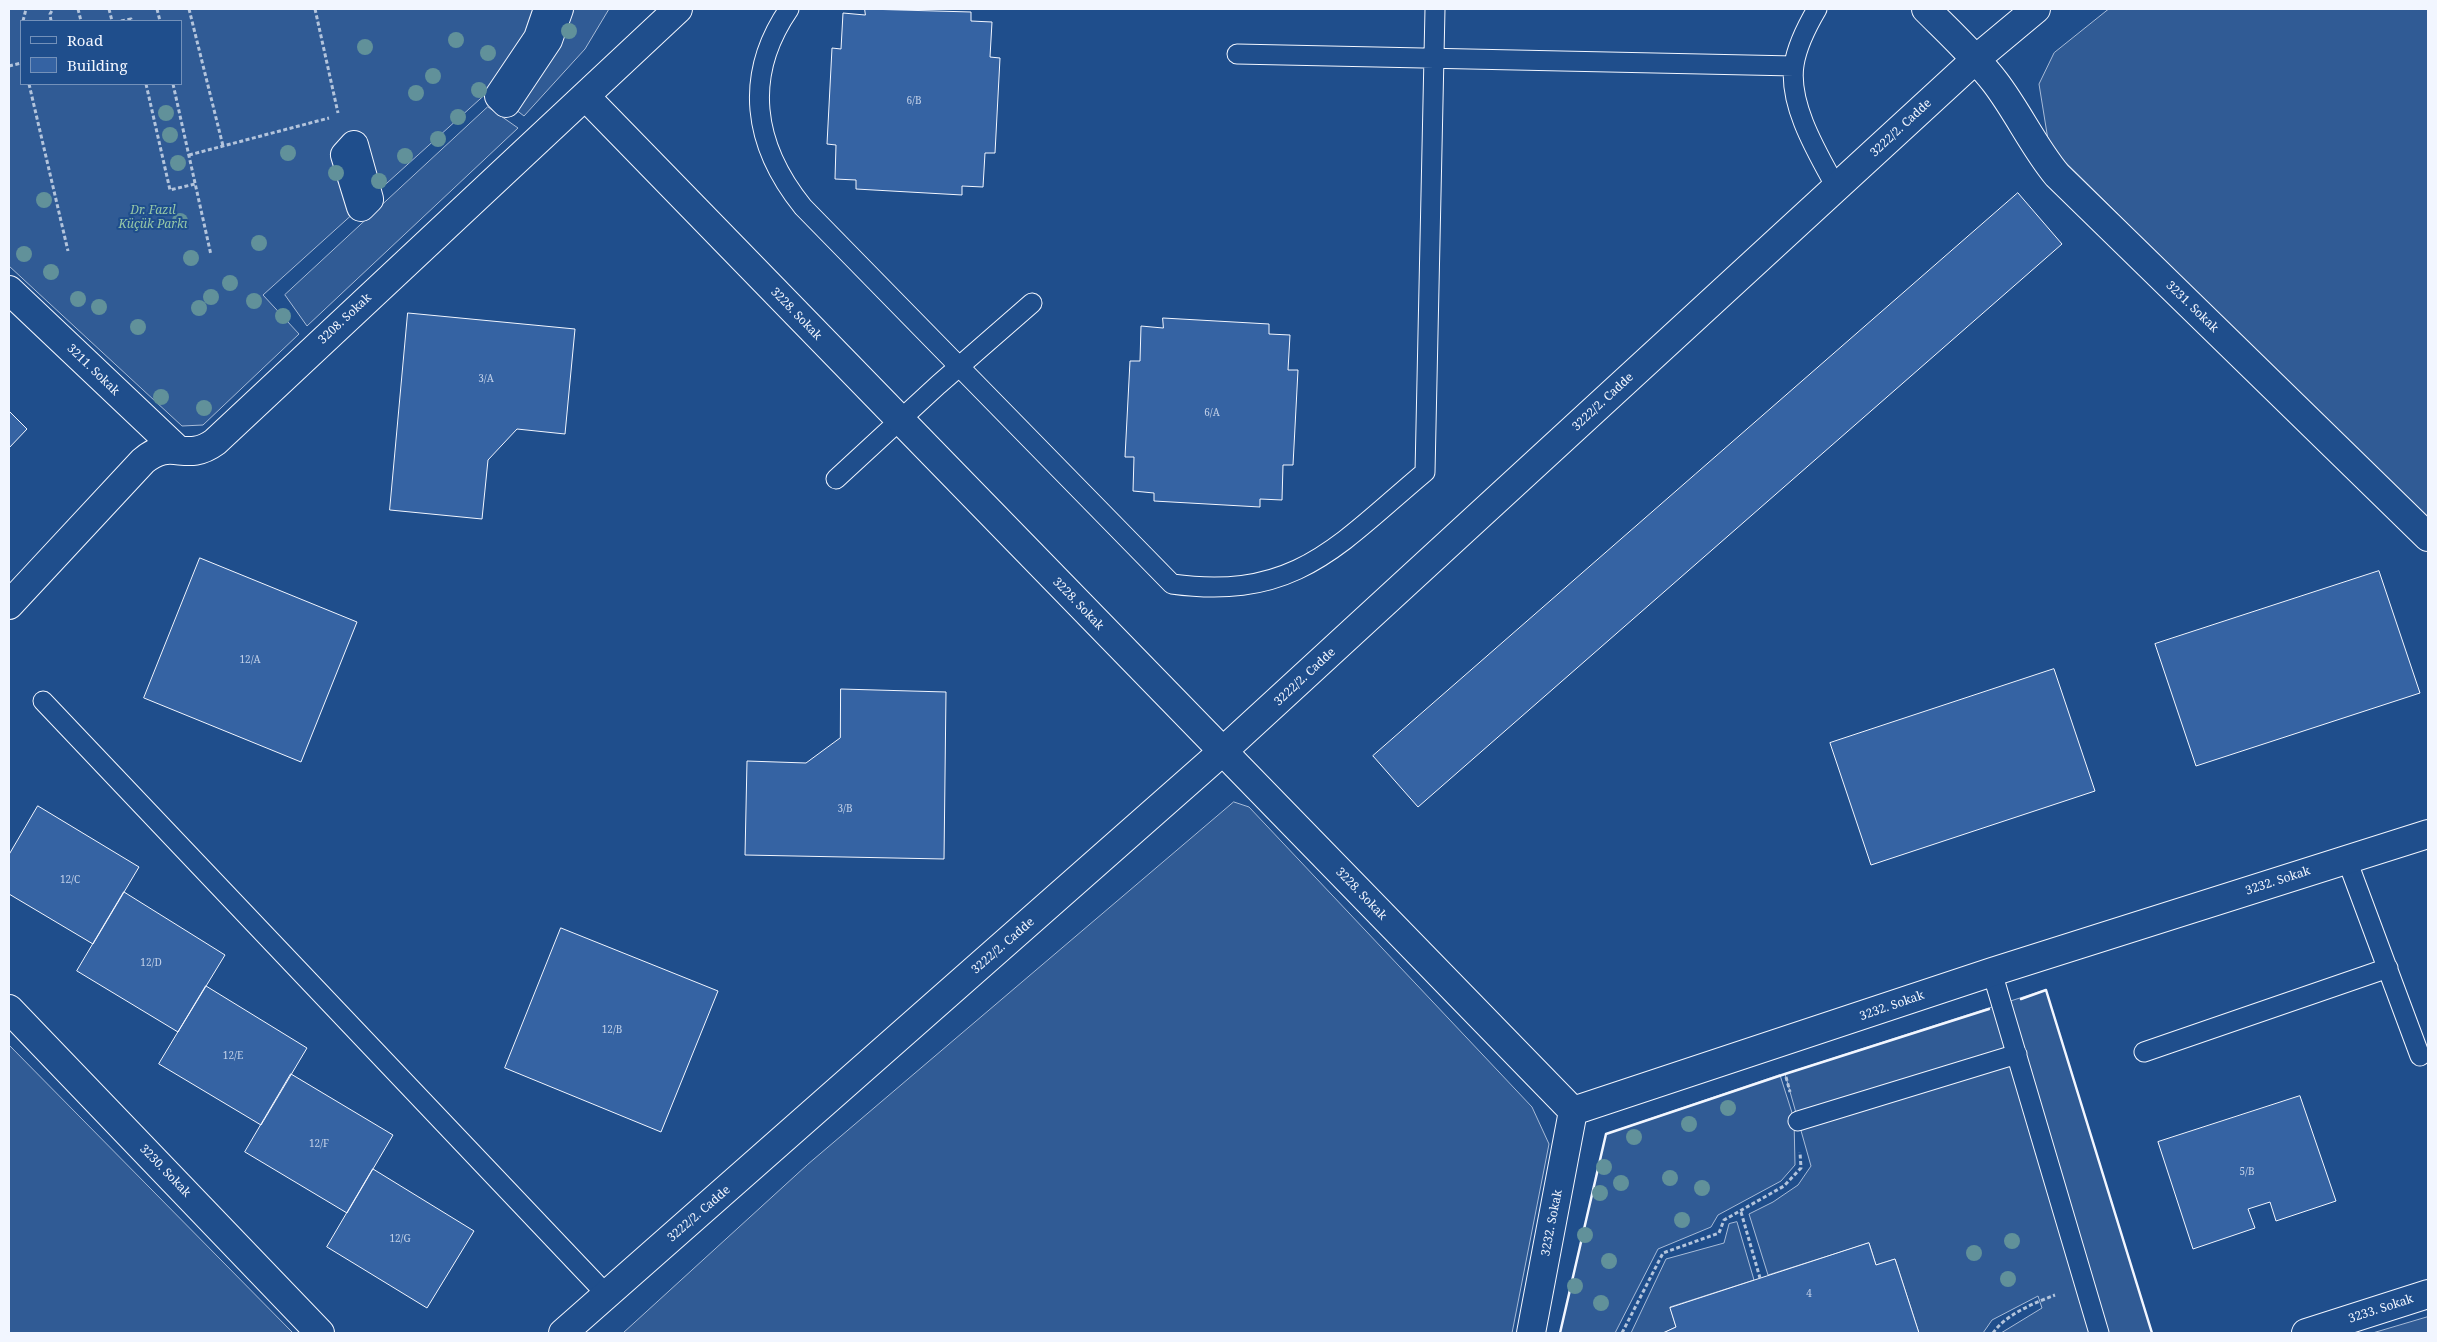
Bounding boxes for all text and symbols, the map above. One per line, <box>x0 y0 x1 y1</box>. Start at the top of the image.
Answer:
legend <box>20 20 182 85</box>
text: Road <box>67 30 103 50</box>
text: Building <box>67 55 128 75</box>
house number: 6/B <box>906 95 922 107</box>
street label: 3222/2. Cadde <box>1867 96 1935 160</box>
park label: Dr. Fazıl Küçük Parkı <box>119 204 187 232</box>
street label: 3231. Sokak <box>2163 278 2221 336</box>
street label: 3228. Sokak <box>767 285 825 343</box>
street label: 3208. Sokak <box>316 291 374 347</box>
street label: 3211. Sokak <box>64 341 122 399</box>
street label: 3222/2. Cadde <box>1569 370 1637 434</box>
house number: 3/A <box>478 373 494 385</box>
house number: 6/A <box>1204 407 1220 419</box>
street label: 3228. Sokak <box>1049 575 1107 633</box>
street label: 3222/2. Cadde <box>1271 645 1339 709</box>
house number: 12/A <box>239 654 261 666</box>
house number: 3/B <box>837 803 853 815</box>
street label: 3232. Sokak <box>2244 864 2312 898</box>
street label: 3228. Sokak <box>1332 865 1390 923</box>
house number: 12/C <box>60 874 80 886</box>
street label: 3222/2. Cadde <box>969 915 1037 977</box>
house number: 12/D <box>140 957 162 969</box>
street label: 3232. Sokak <box>1858 988 1926 1024</box>
house number: 12/B <box>602 1024 622 1036</box>
house number: 12/E <box>223 1050 243 1062</box>
house number: 12/F <box>309 1138 329 1150</box>
street label: 3230. Sokak <box>136 1142 194 1200</box>
house number: 5/B <box>2239 1166 2255 1178</box>
street label: 3222/2. Cadde <box>665 1183 733 1245</box>
street label: 3232. Sokak <box>1539 1189 1565 1257</box>
house number: 12/G <box>389 1233 411 1245</box>
house number: 4 <box>1806 1288 1812 1300</box>
street label: 3233. Sokak <box>2347 1292 2415 1326</box>

